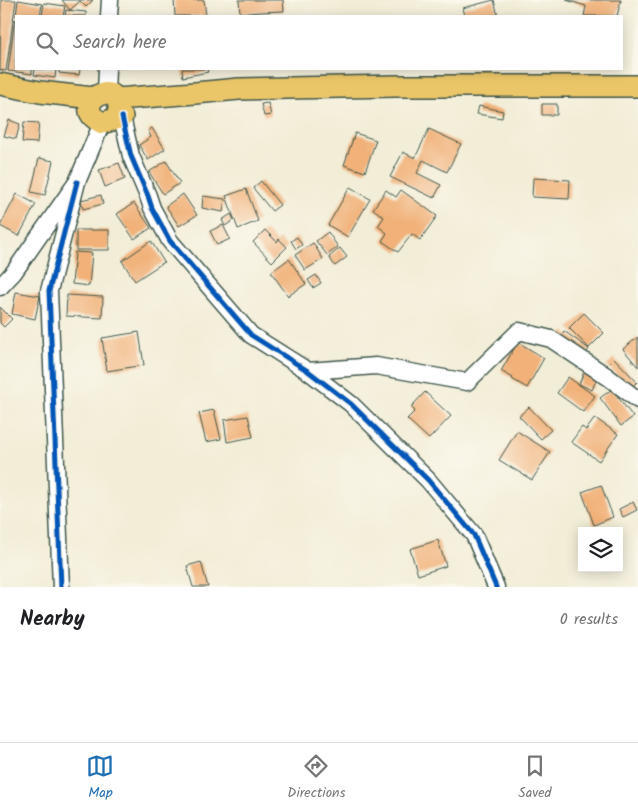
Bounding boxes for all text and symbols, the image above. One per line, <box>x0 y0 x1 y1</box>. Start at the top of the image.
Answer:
search box <box>15 15 623 70</box>
text: Search here <box>73 28 167 58</box>
icon: search <box>33 29 61 57</box>
map controls <box>578 527 623 572</box>
button: layers <box>578 527 623 572</box>
text: Nearby <box>20 603 85 636</box>
text: 0 results <box>560 607 618 632</box>
tab: Map <box>86 752 114 804</box>
tab: Directions <box>287 752 345 804</box>
tab: Saved <box>518 752 552 804</box>

